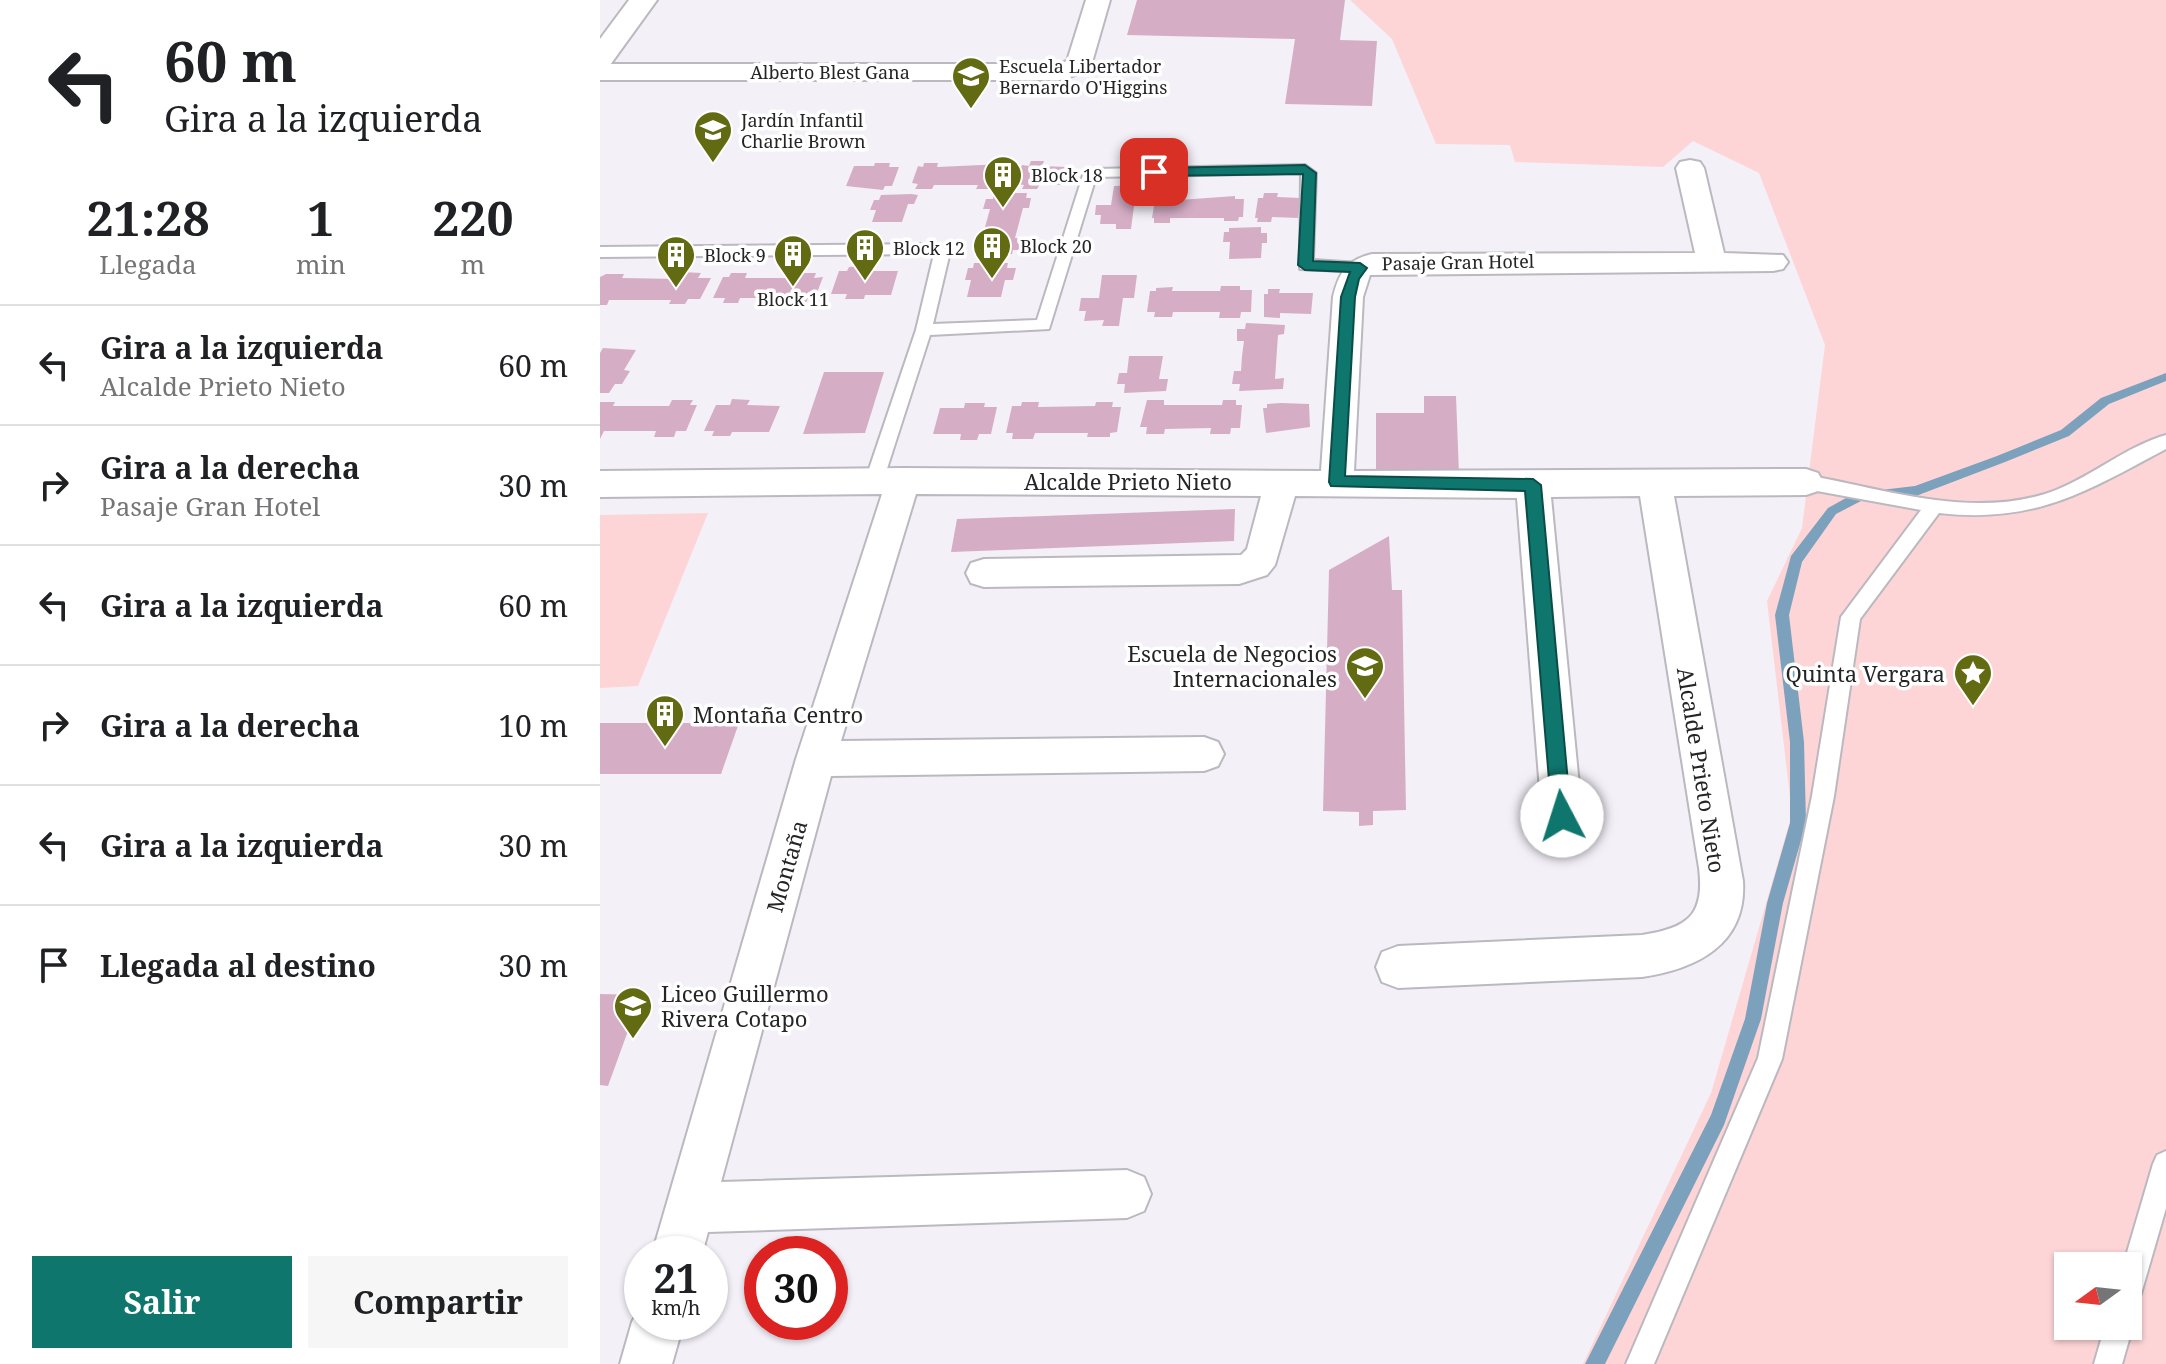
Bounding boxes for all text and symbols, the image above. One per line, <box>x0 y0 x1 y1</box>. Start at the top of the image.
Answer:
text: 60 m <box>164 22 297 98</box>
icon: left <box>32 32 136 136</box>
place label: Escuela Libertador Bernardo O'Higgins <box>999 54 1167 99</box>
school or university icon: Escuela Libertador Bernardo O'Higgins <box>950 55 992 110</box>
street label: Alberto Blest Gana <box>750 60 910 84</box>
text: Gira a la izquierda <box>164 94 483 143</box>
place label: Jardín Infantil Charlie Brown <box>740 108 866 153</box>
school or university icon: Jardín Infantil Charlie Brown <box>692 109 734 164</box>
pin <box>1120 138 1188 206</box>
icon: arrive <box>1132 150 1176 194</box>
building icon: Block 18 <box>982 154 1024 209</box>
place label: Block 18 <box>1031 163 1103 187</box>
text: 21:28 <box>86 185 210 250</box>
text: 1 <box>307 185 334 250</box>
text: 220 <box>432 185 514 250</box>
building icon: Block 20 <box>971 225 1013 280</box>
building icon: Block 12 <box>844 227 886 282</box>
building icon: Block 11 <box>772 233 814 288</box>
building icon: Block 9 <box>655 234 697 289</box>
place label: Block 20 <box>1020 234 1092 258</box>
place label: Block 12 <box>893 236 965 260</box>
place label: Block 9 <box>704 243 766 267</box>
text: Llegada <box>99 246 197 282</box>
text: min <box>296 246 346 282</box>
text: m <box>461 246 485 282</box>
street label: Pasaje Gran Hotel <box>1382 249 1535 275</box>
place label: Block 11 <box>757 287 829 311</box>
text: Gira a la izquierda <box>100 327 383 368</box>
icon: left <box>32 343 76 387</box>
text: 60 m <box>498 345 568 386</box>
text: Alcalde Prieto Nieto <box>100 368 346 404</box>
text: Gira a la derecha <box>100 447 360 488</box>
icon: right <box>32 463 76 507</box>
text: 30 m <box>498 465 568 506</box>
street label: Alcalde Prieto Nieto <box>1024 466 1232 496</box>
text: Pasaje Gran Hotel <box>100 488 320 524</box>
icon: left <box>32 583 76 627</box>
text: Gira a la izquierda <box>100 585 383 626</box>
text: 60 m <box>498 585 568 626</box>
place label: Escuela de Negocios Internacionales <box>1127 638 1337 693</box>
school or university icon: Escuela de Negocios Internacionales <box>1344 645 1386 700</box>
place icon: Quinta Vergara <box>1952 652 1994 707</box>
place label: Quinta Vergara <box>1785 658 1945 688</box>
street label: Alcalde Prieto Nieto <box>1671 665 1733 875</box>
building icon: Montaña Centro <box>644 693 686 748</box>
place label: Montaña Centro <box>693 699 863 729</box>
icon: right <box>32 703 76 747</box>
text: Gira a la derecha <box>100 705 360 746</box>
text: 10 m <box>498 705 568 746</box>
position arrow <box>1520 774 1604 858</box>
street label: Montaña <box>759 817 813 915</box>
icon: left <box>32 823 76 867</box>
text: Gira a la izquierda <box>100 825 383 866</box>
text: 30 m <box>498 825 568 866</box>
icon: arrive <box>32 943 76 987</box>
text: Llegada al destino <box>100 945 376 986</box>
text: 30 m <box>498 945 568 986</box>
place label: Liceo Guillermo Rivera Cotapo <box>661 978 829 1033</box>
school or university icon: Liceo Guillermo Rivera Cotapo <box>612 985 654 1040</box>
speed limit sign: 30 <box>744 1236 848 1340</box>
text: 21 <box>653 1250 699 1305</box>
north arrow <box>2054 1252 2142 1340</box>
map controls <box>2054 1252 2142 1340</box>
button: Salir <box>32 1256 292 1348</box>
button: Compartir <box>308 1256 568 1348</box>
text: km/h <box>651 1294 701 1321</box>

